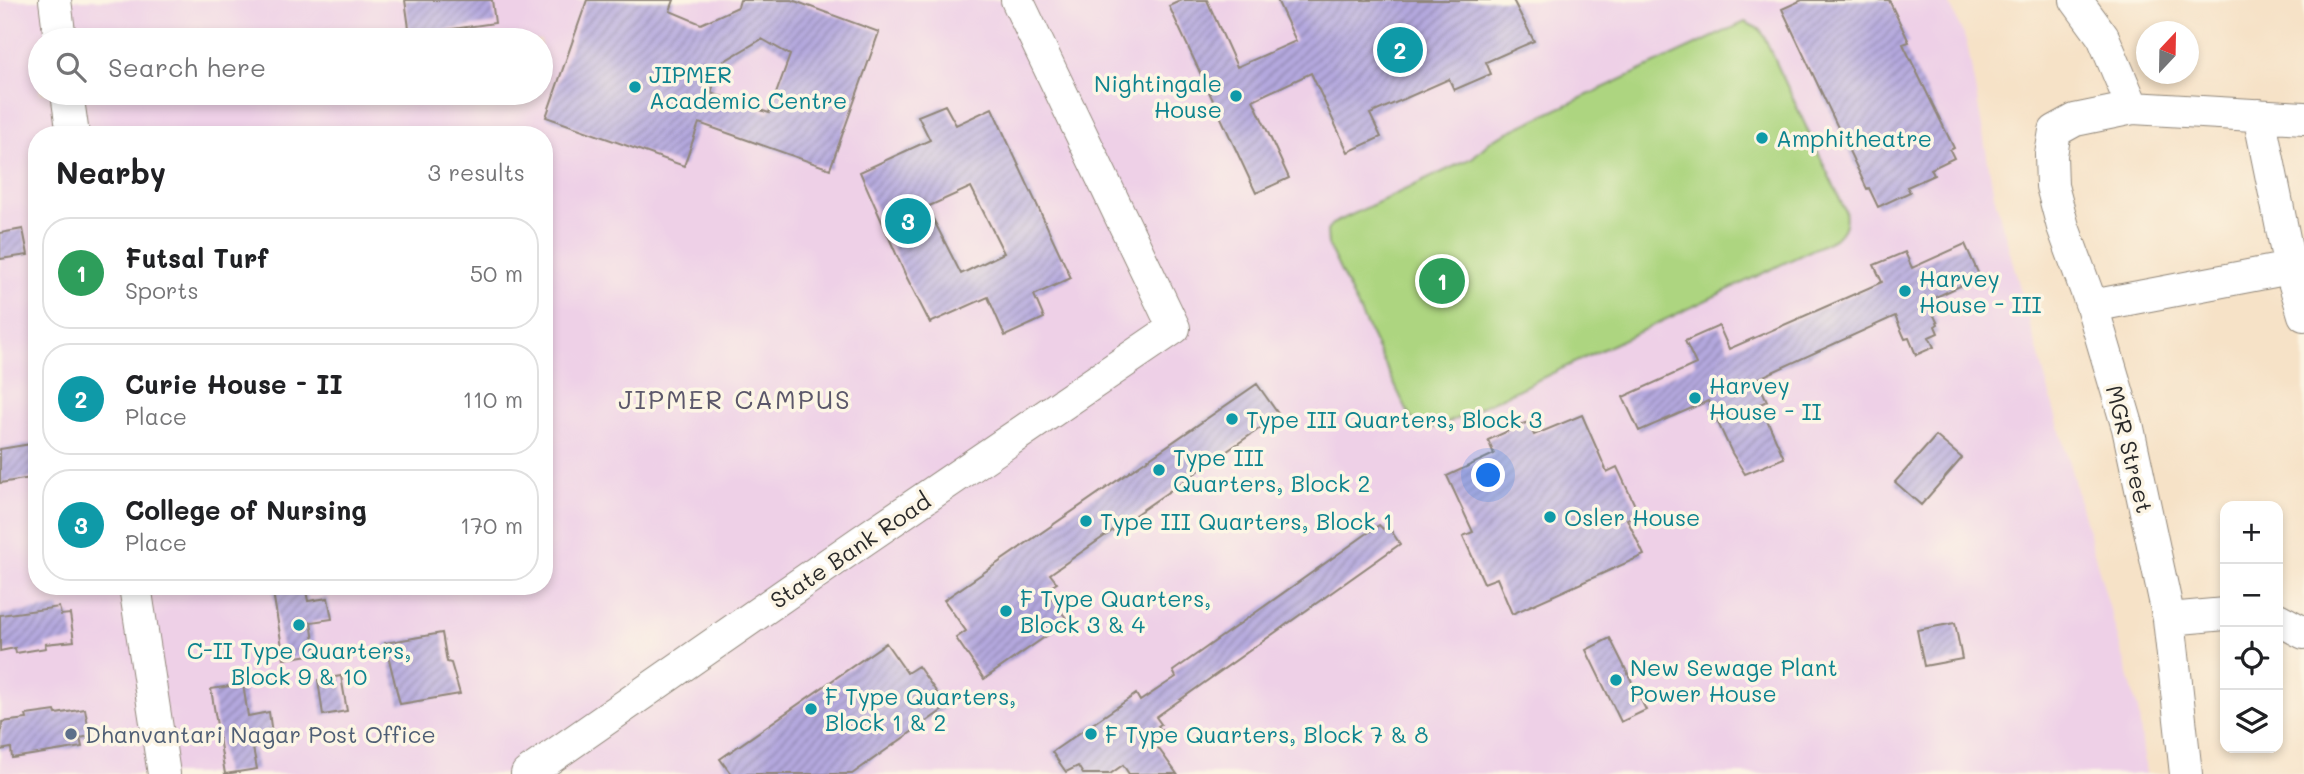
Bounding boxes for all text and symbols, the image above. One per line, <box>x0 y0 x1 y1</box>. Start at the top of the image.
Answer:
north arrow <box>2136 21 2199 84</box>
pin: 2 <box>1377 24 1423 76</box>
search box <box>28 28 553 105</box>
icon: search <box>52 48 90 86</box>
text: Search here <box>108 50 266 84</box>
place label: JIPMER Academic Centre <box>649 59 847 115</box>
place label: Nightingale House <box>1094 68 1222 124</box>
marker: JIPMER Academic Centre <box>627 79 643 95</box>
marker: Nightingale House <box>1228 88 1244 104</box>
place label: Amphitheatre <box>1776 123 1932 153</box>
marker: Amphitheatre <box>1754 130 1770 146</box>
text: Nearby <box>56 152 166 192</box>
text: 3 results <box>428 157 525 187</box>
pin: 3 <box>885 195 931 247</box>
text: Futsal Turf <box>125 241 269 275</box>
pin: 1 <box>1419 255 1465 307</box>
text: 1 <box>76 258 86 288</box>
text: 50 m <box>470 258 523 288</box>
place label: Harvey House - III <box>1919 263 2042 319</box>
text: Sports <box>125 275 199 305</box>
marker: Harvey House - III <box>1897 283 1913 299</box>
text: Curie House - II <box>125 367 343 401</box>
place label: Harvey House - II <box>1709 370 1822 426</box>
district label: JIPMER CAMPUS <box>618 382 852 416</box>
street label: MGR Street <box>2100 382 2160 516</box>
text: 2 <box>75 384 87 414</box>
text: 110 m <box>463 384 523 414</box>
marker: Harvey House - II <box>1687 390 1703 406</box>
text: Place <box>125 401 187 431</box>
place label: Type III Quarters, Block 3 <box>1246 404 1542 434</box>
marker: Type III Quarters, Block 3 <box>1224 411 1240 427</box>
place label: Type III Quarters, Block 2 <box>1173 442 1370 498</box>
your location <box>1471 458 1505 492</box>
marker: Type III Quarters, Block 2 <box>1151 462 1167 478</box>
street label: State Bank Road <box>764 485 936 615</box>
text: College of Nursing <box>125 493 367 527</box>
map controls <box>2220 501 2283 753</box>
button: + <box>2220 501 2283 564</box>
place label: Osler House <box>1564 502 1700 532</box>
place label: Type III Quarters, Block 1 <box>1100 506 1393 536</box>
marker: Osler House <box>1542 509 1558 525</box>
text: 3 <box>74 510 88 540</box>
text: 170 m <box>460 510 523 540</box>
marker: Type III Quarters, Block 1 <box>1078 513 1094 529</box>
text: Place <box>125 527 187 557</box>
button: − <box>2220 564 2283 627</box>
place label: F Type Quarters, Block 3 & 4 <box>1020 583 1211 639</box>
marker: F Type Quarters, Block 3 & 4 <box>998 603 1014 619</box>
marker: C-II Type Quarters, Block 9 & 10 <box>291 617 307 633</box>
button: locate <box>2220 627 2283 690</box>
place label: C-II Type Quarters, Block 9 & 10 <box>187 635 411 691</box>
place label: New Sewage Plant Power House <box>1630 652 1838 708</box>
marker: New Sewage Plant Power House <box>1608 672 1624 688</box>
place label: F Type Quarters, Block 1 & 2 <box>825 681 1016 737</box>
button: layers <box>2220 690 2283 753</box>
marker: F Type Quarters, Block 1 & 2 <box>803 701 819 717</box>
place label: Dhanvantari Nagar Post Office <box>85 719 436 749</box>
place label: F Type Quarters, Block 7 & 8 <box>1105 719 1428 749</box>
marker: Dhanvantari Nagar Post Office <box>63 726 79 742</box>
marker: F Type Quarters, Block 7 & 8 <box>1083 726 1099 742</box>

